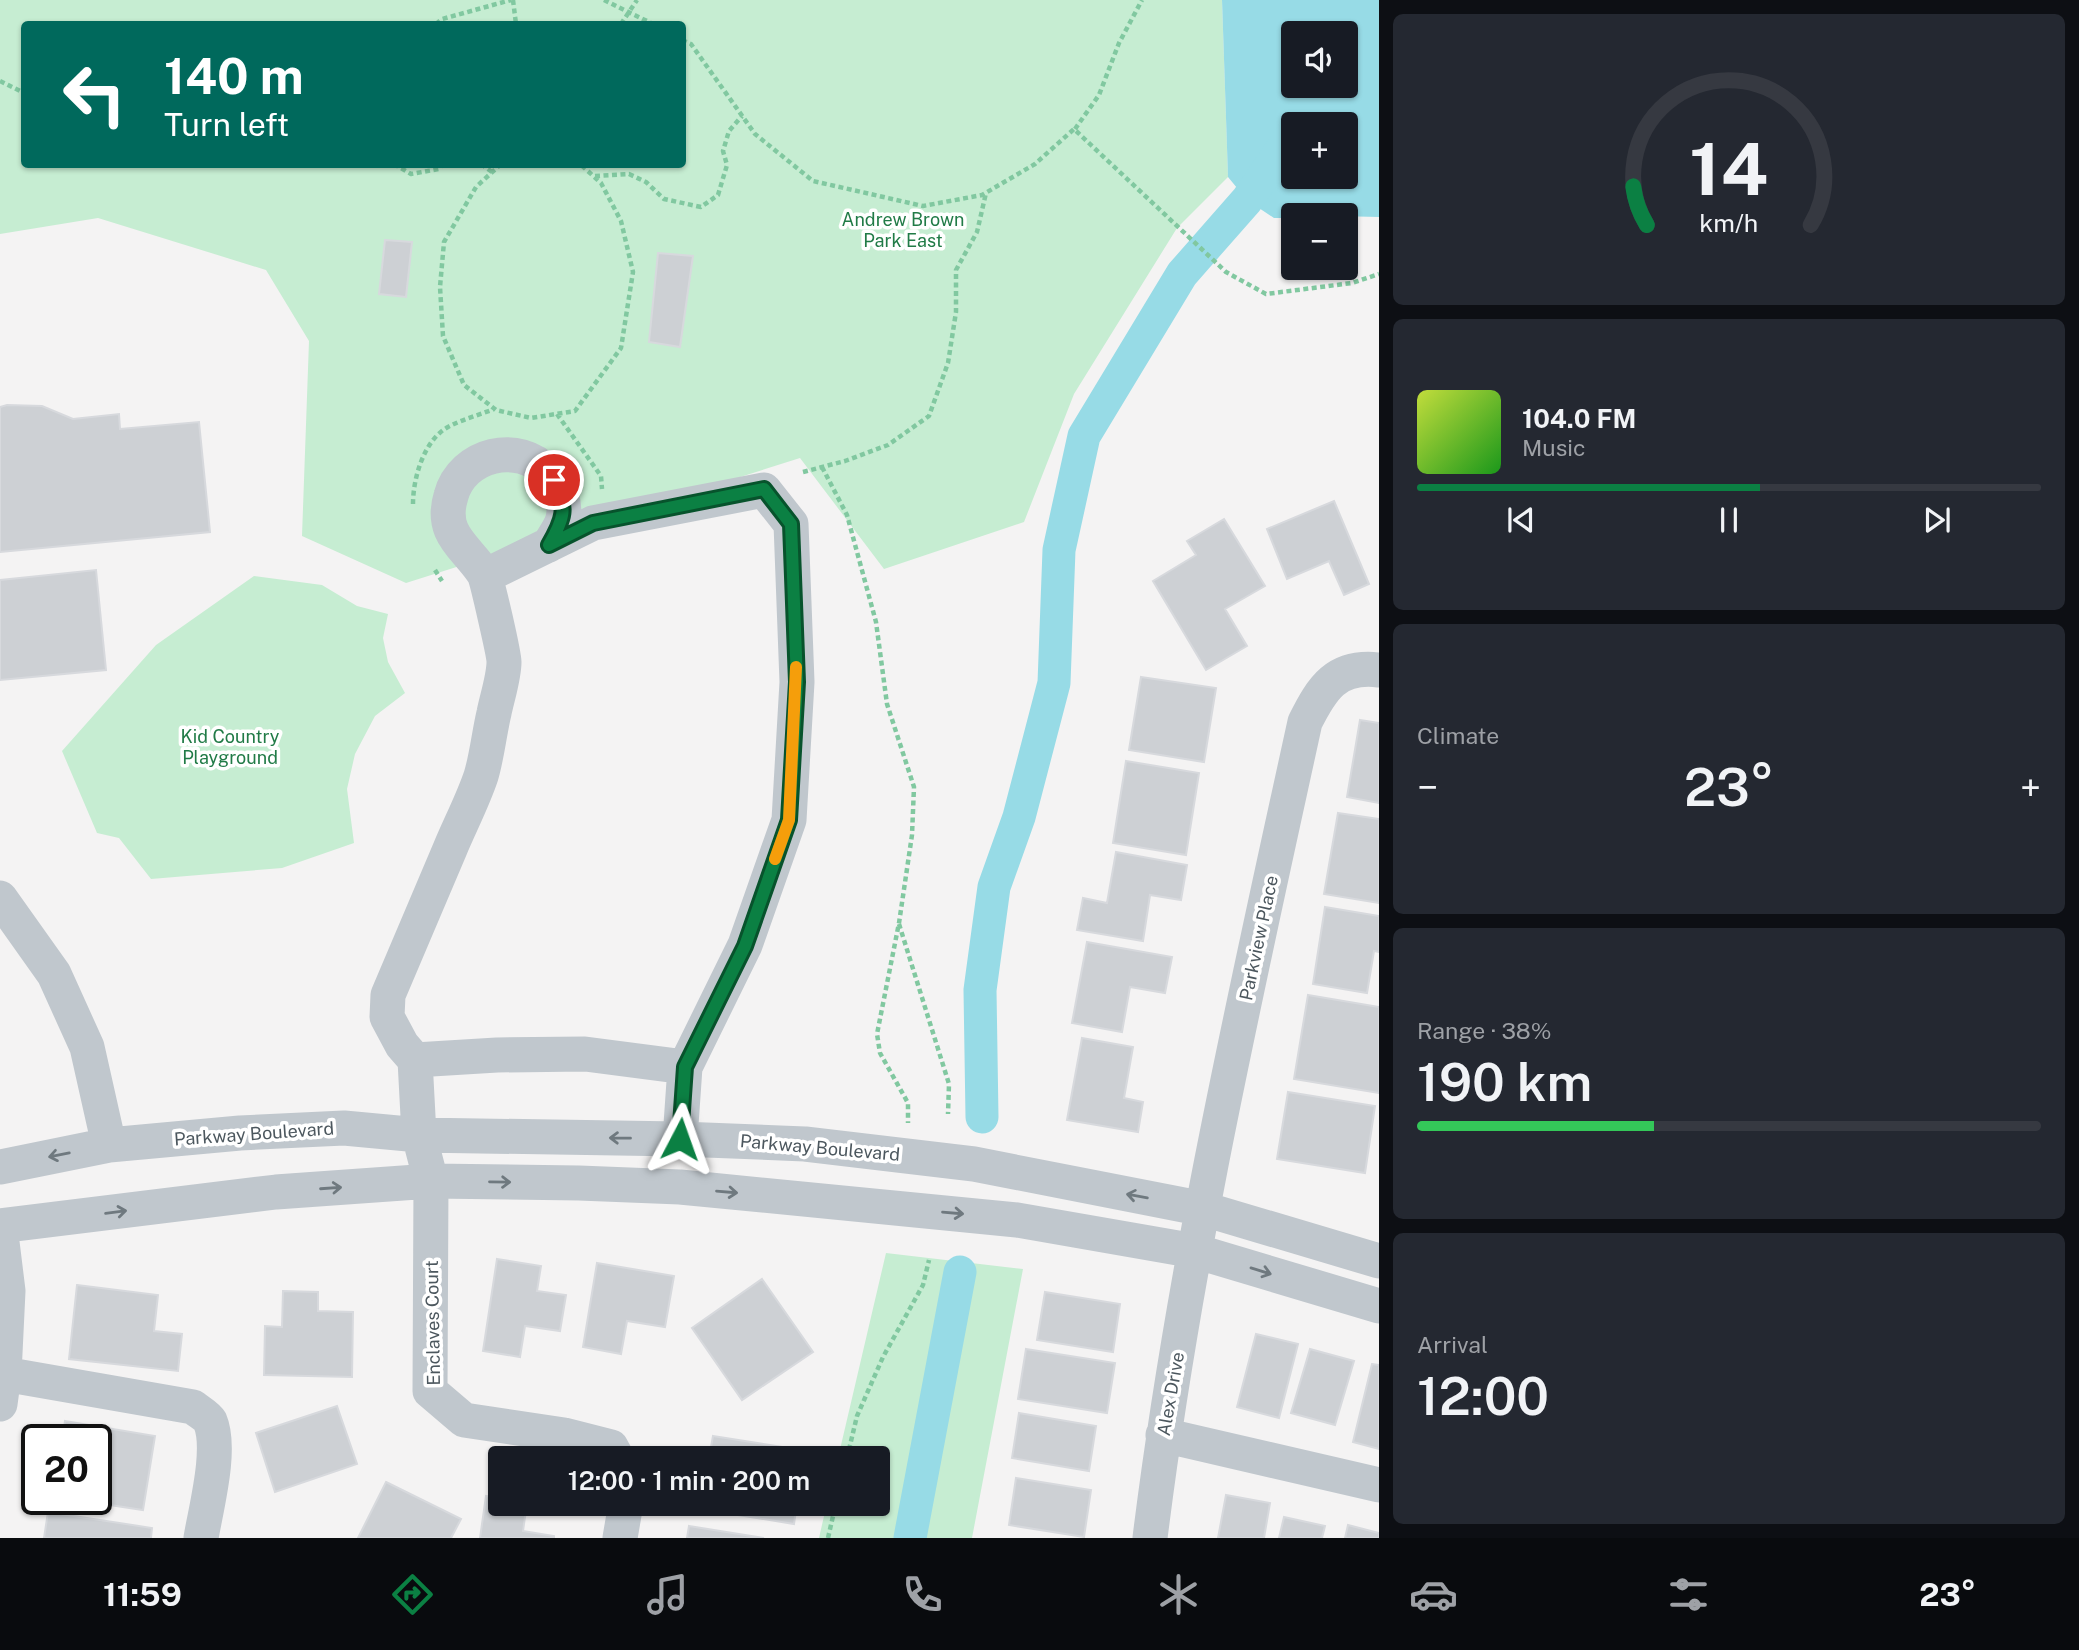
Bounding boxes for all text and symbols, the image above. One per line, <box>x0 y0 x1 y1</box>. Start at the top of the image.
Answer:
map controls <box>1281 21 1358 280</box>
button: sound <box>1281 21 1358 98</box>
text: 140 m <box>164 47 304 105</box>
icon: left <box>49 49 140 140</box>
text: Turn left <box>164 106 289 143</box>
button: + <box>1281 112 1358 189</box>
text: 14 <box>1690 127 1768 212</box>
button: − <box>1281 203 1358 280</box>
text: km/h <box>1700 208 1758 238</box>
park label: Andrew Brown Park East <box>842 209 964 251</box>
text: 104.0 FM <box>1522 403 1636 434</box>
text: Music <box>1522 434 1586 461</box>
pin <box>524 450 584 510</box>
icon: arrive <box>535 461 573 499</box>
icon: previous <box>1502 501 1540 539</box>
icon: pause <box>1710 501 1748 539</box>
icon: next <box>1918 501 1956 539</box>
text: Climate <box>1417 722 1499 749</box>
park label: Kid Country Playground <box>181 726 280 768</box>
text: 23° <box>1684 757 1774 818</box>
text: − <box>1417 765 1438 810</box>
text: + <box>2020 765 2041 810</box>
street label: Parkview Place <box>1235 873 1282 1002</box>
text: Range · 38% <box>1417 1017 1551 1044</box>
text: 190 km <box>1417 1052 1592 1113</box>
position arrow <box>643 1102 717 1176</box>
street label: Parkway Boulevard <box>173 1117 335 1150</box>
street label: Parkway Boulevard <box>739 1130 901 1165</box>
one-way arrow <box>609 1131 632 1145</box>
one-way arrow <box>48 1149 71 1162</box>
one-way arrow <box>488 1175 511 1189</box>
one-way arrow <box>319 1181 342 1194</box>
one-way arrow <box>715 1185 738 1198</box>
one-way arrow <box>1126 1189 1149 1203</box>
one-way arrow <box>105 1205 127 1218</box>
one-way arrow <box>942 1206 964 1219</box>
street label: Enclaves Court <box>421 1260 444 1386</box>
one-way arrow <box>1249 1266 1271 1279</box>
text: Arrival <box>1417 1331 1488 1358</box>
street label: Alex Drive <box>1153 1350 1188 1438</box>
text: 12:00 <box>1417 1366 1549 1427</box>
speed limit sign: 20 <box>21 1424 112 1515</box>
text: 12:00 · 1 min · 200 m <box>568 1465 810 1496</box>
icon: directions <box>388 1570 437 1619</box>
icon: music <box>643 1570 692 1619</box>
icon: phone <box>898 1570 947 1619</box>
icon: climate <box>1154 1570 1203 1619</box>
icon: car <box>1409 1570 1458 1619</box>
icon: filters <box>1664 1570 1713 1619</box>
text: 11:59 <box>103 1576 182 1613</box>
text: 23° <box>1919 1576 1976 1613</box>

